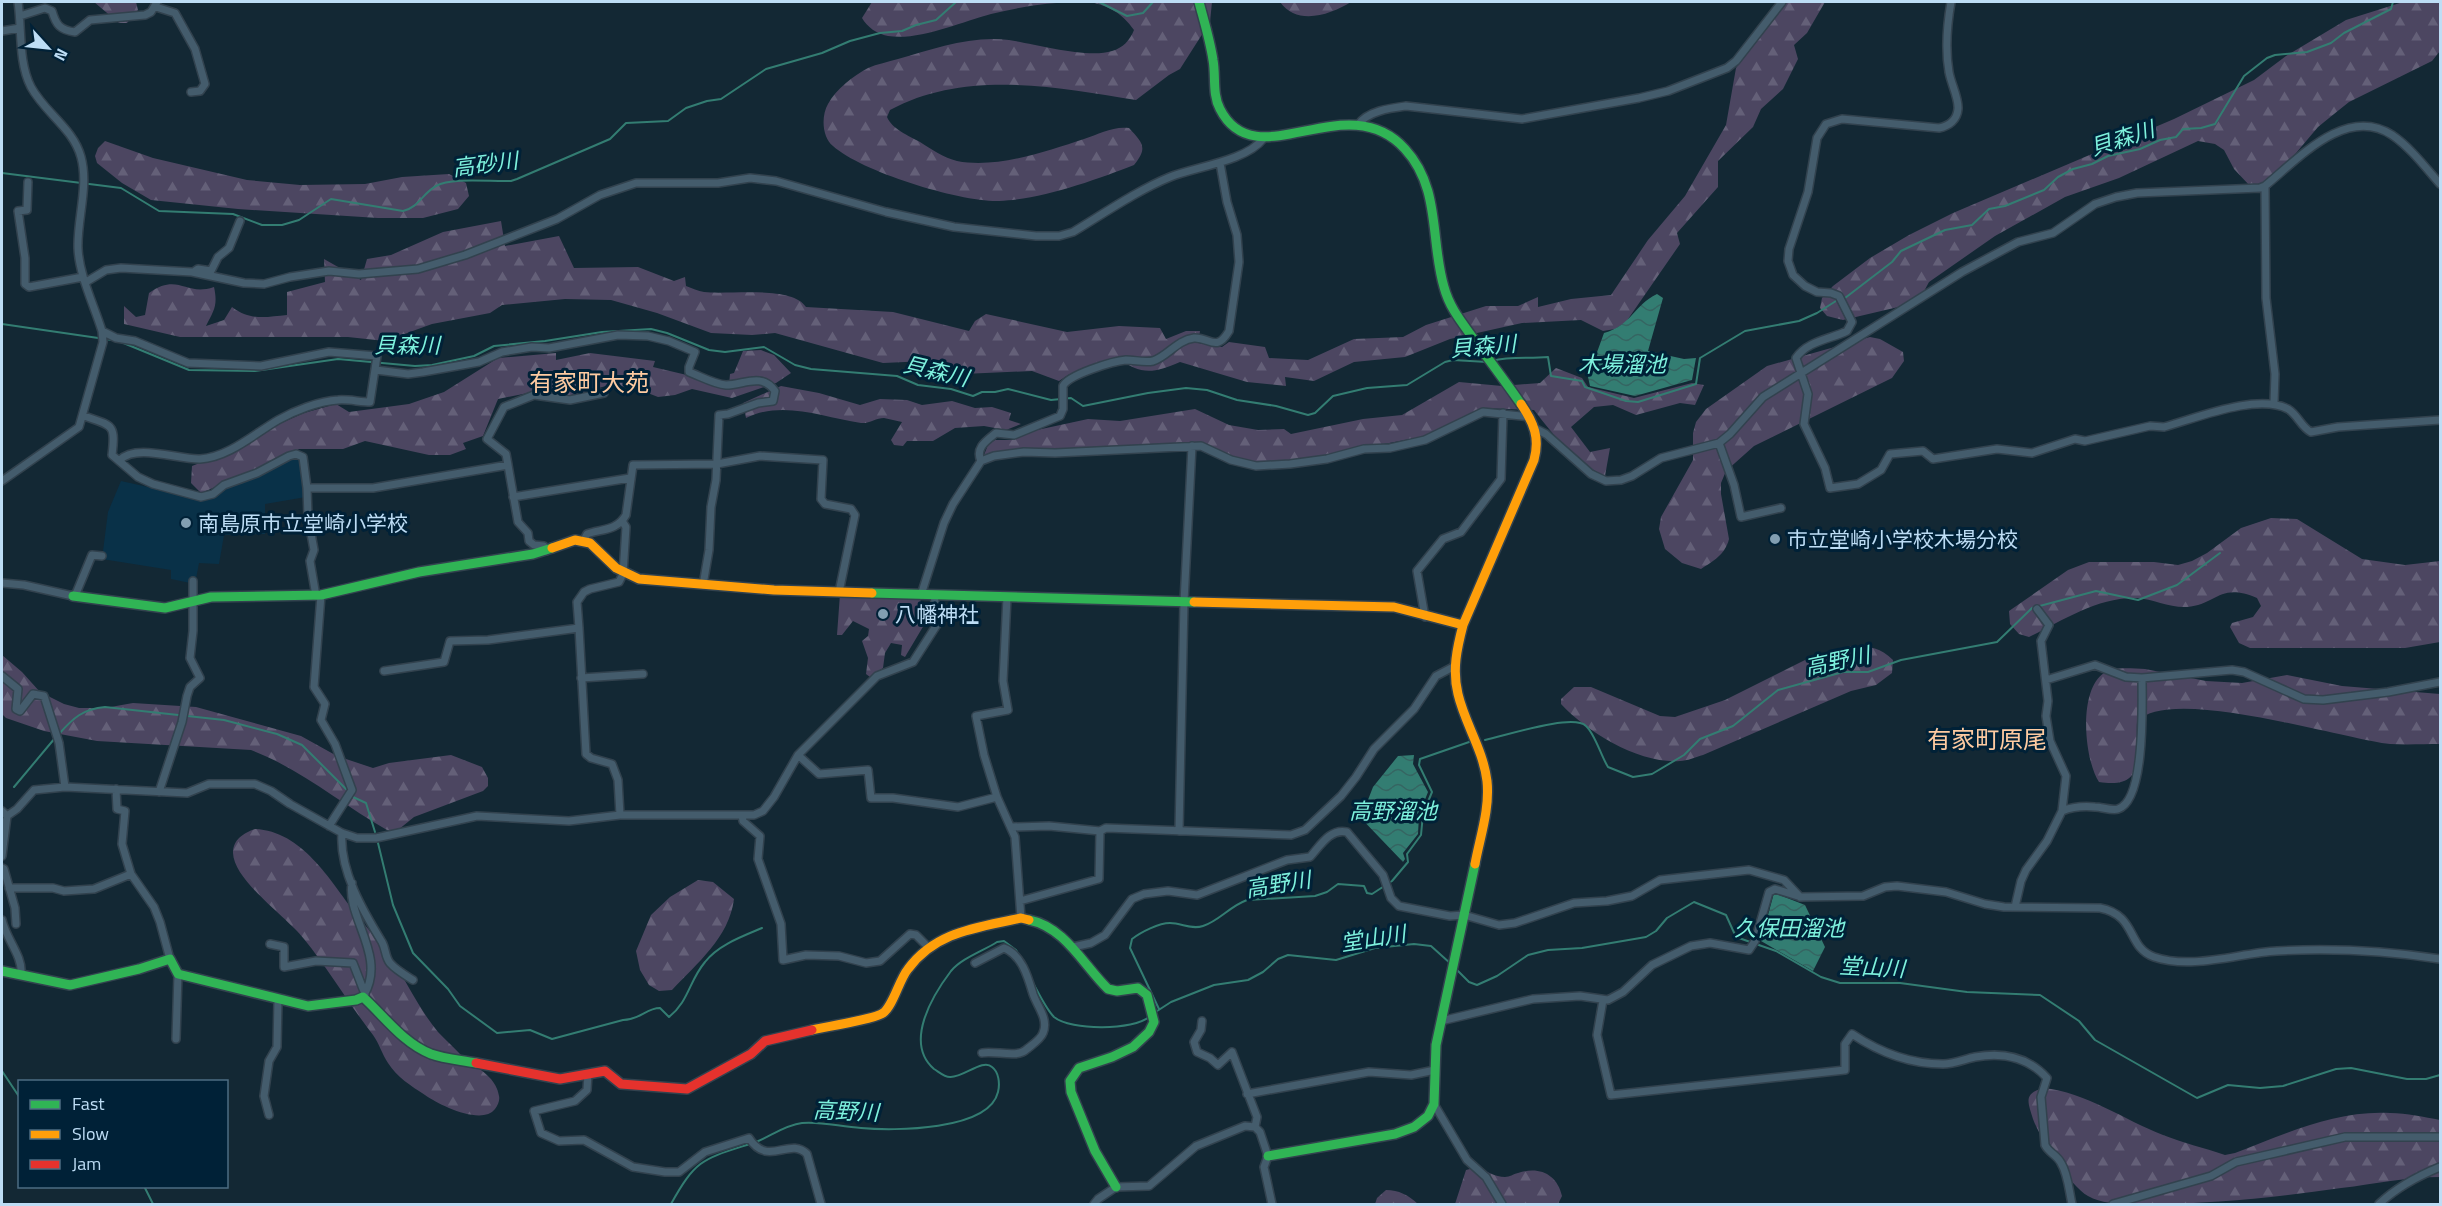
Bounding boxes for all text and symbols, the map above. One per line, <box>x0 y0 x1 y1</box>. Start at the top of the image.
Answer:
north arrow <box>18 18 78 78</box>
text: N <box>48 44 75 65</box>
water label: 貝森川 <box>2085 111 2161 164</box>
water label: 高砂川 <box>450 143 522 185</box>
water label: 貝森川 <box>1449 326 1519 366</box>
water label: 貝森川 <box>374 328 442 362</box>
water label: 貝森川 <box>900 347 974 395</box>
water label: 木場溜池 <box>1578 347 1668 381</box>
district label: 有家町大苑 <box>529 364 649 400</box>
place label: 南島原市立堂崎小学校 <box>198 507 408 539</box>
marker: 南島原市立堂崎小学校 <box>179 516 193 530</box>
place label: 市立堂崎小学校木場分校 <box>1787 523 2018 555</box>
marker: 市立堂崎小学校木場分校 <box>1768 532 1782 546</box>
place label: 八幡神社 <box>895 598 979 630</box>
marker: 八幡神社 <box>876 607 890 621</box>
water label: 高野川 <box>1801 637 1875 684</box>
district label: 有家町原尾 <box>1927 721 2047 757</box>
water label: 高野溜池 <box>1349 794 1439 828</box>
water label: 高野川 <box>1243 862 1315 906</box>
water label: 久保田溜池 <box>1734 911 1846 945</box>
water label: 堂山川 <box>1338 916 1410 960</box>
water label: 堂山川 <box>1838 948 1908 986</box>
legend <box>18 1080 228 1188</box>
text: Fast <box>72 1090 105 1117</box>
water label: 高野川 <box>812 1093 882 1129</box>
text: Slow <box>72 1120 109 1147</box>
text: Jam <box>72 1150 101 1177</box>

